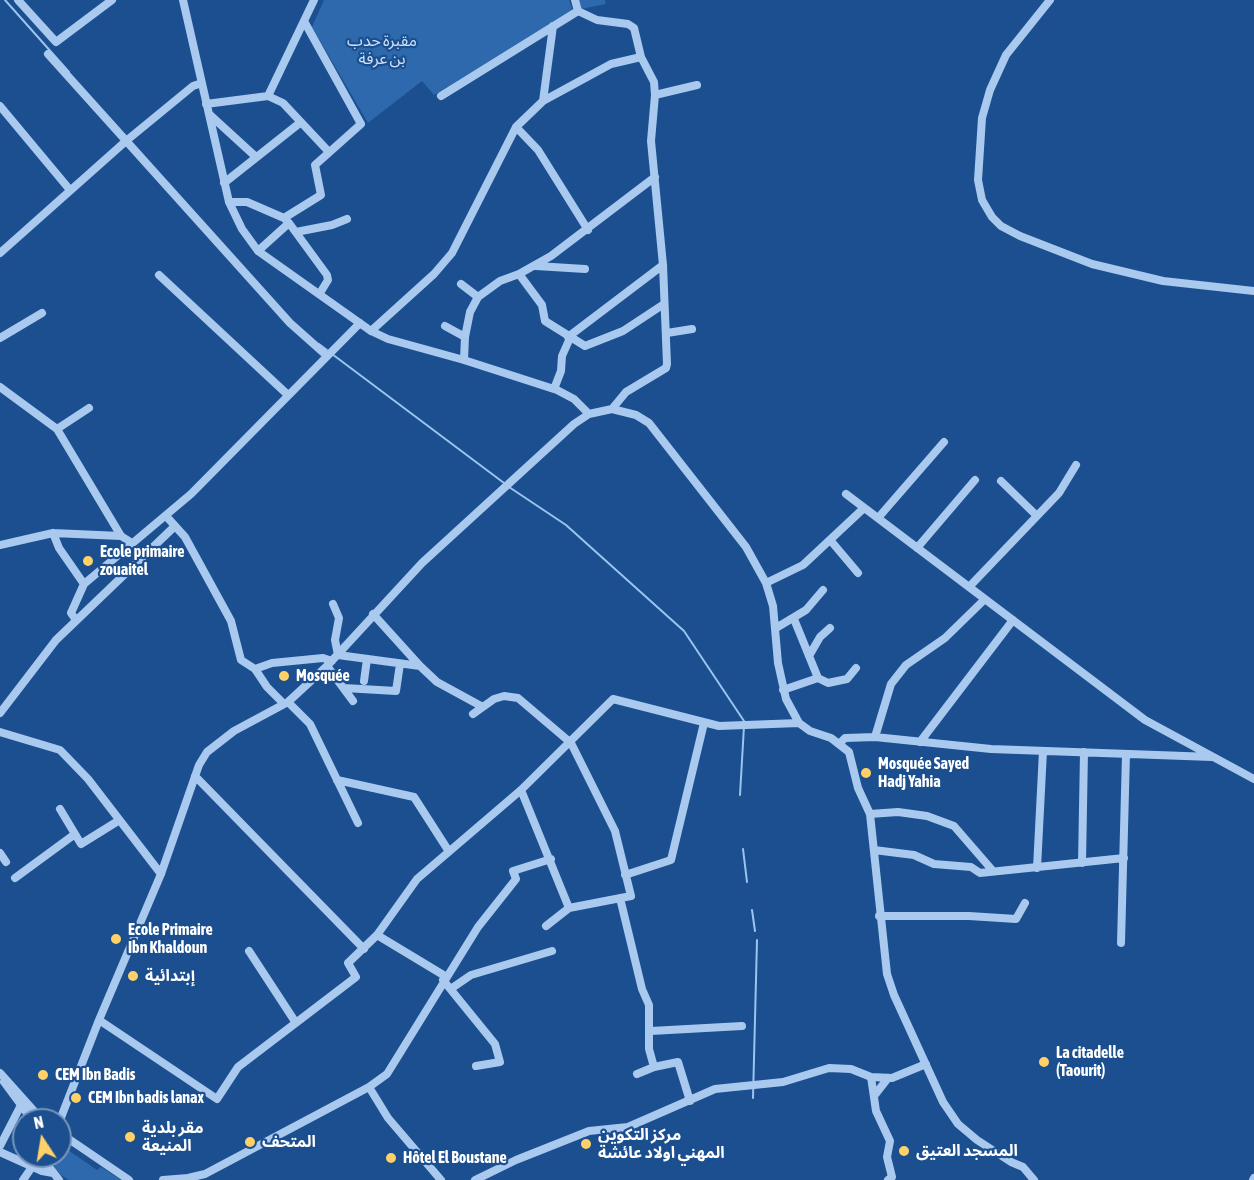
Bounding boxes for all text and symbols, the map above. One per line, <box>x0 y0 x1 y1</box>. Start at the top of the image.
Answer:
park label: مقبرة حدب بن عرفة <box>347 31 417 69</box>
place label: Ecole primaire zouaitel <box>100 542 184 580</box>
marker: Ecole primaire zouaitel <box>81 554 95 568</box>
place label: Mosquée <box>296 666 350 686</box>
marker: Mosquée <box>277 669 291 683</box>
place label: Mosquée Sayed Hadj Yahia <box>878 754 969 792</box>
marker: Mosquée Sayed Hadj Yahia <box>859 766 873 780</box>
place label: Ecole Primaire Ibn Khaldoun <box>128 920 213 958</box>
marker: Ecole Primaire Ibn Khaldoun <box>109 932 123 946</box>
place label: إبتدائية <box>145 966 195 986</box>
marker: إبتدائية <box>126 969 140 983</box>
place label: La citadelle (Taourit) <box>1056 1043 1124 1081</box>
marker: La citadelle (Taourit) <box>1037 1055 1051 1069</box>
place label: CEM Ibn Badis <box>55 1065 135 1085</box>
marker: CEM Ibn Badis <box>36 1068 50 1082</box>
place label: CEM Ibn badis lanax <box>88 1088 204 1108</box>
marker: CEM Ibn badis lanax <box>69 1091 83 1105</box>
north arrow <box>12 1108 72 1168</box>
text: N <box>32 1113 45 1132</box>
place label: مقر بلدية المنيعة <box>142 1118 204 1156</box>
place label: مركز التكوين المهني اولاد عائشة <box>598 1125 725 1163</box>
marker: مقر بلدية المنيعة <box>123 1130 137 1144</box>
place label: المتحف <box>262 1132 316 1152</box>
marker: المتحف <box>243 1135 257 1149</box>
marker: مركز التكوين المهني اولاد عائشة <box>579 1137 593 1151</box>
place label: المسجد العتيق <box>916 1141 1018 1161</box>
marker: المسجد العتيق <box>897 1144 911 1158</box>
place label: Hôtel El Boustane <box>403 1148 507 1168</box>
marker: Hôtel El Boustane <box>384 1151 398 1165</box>

